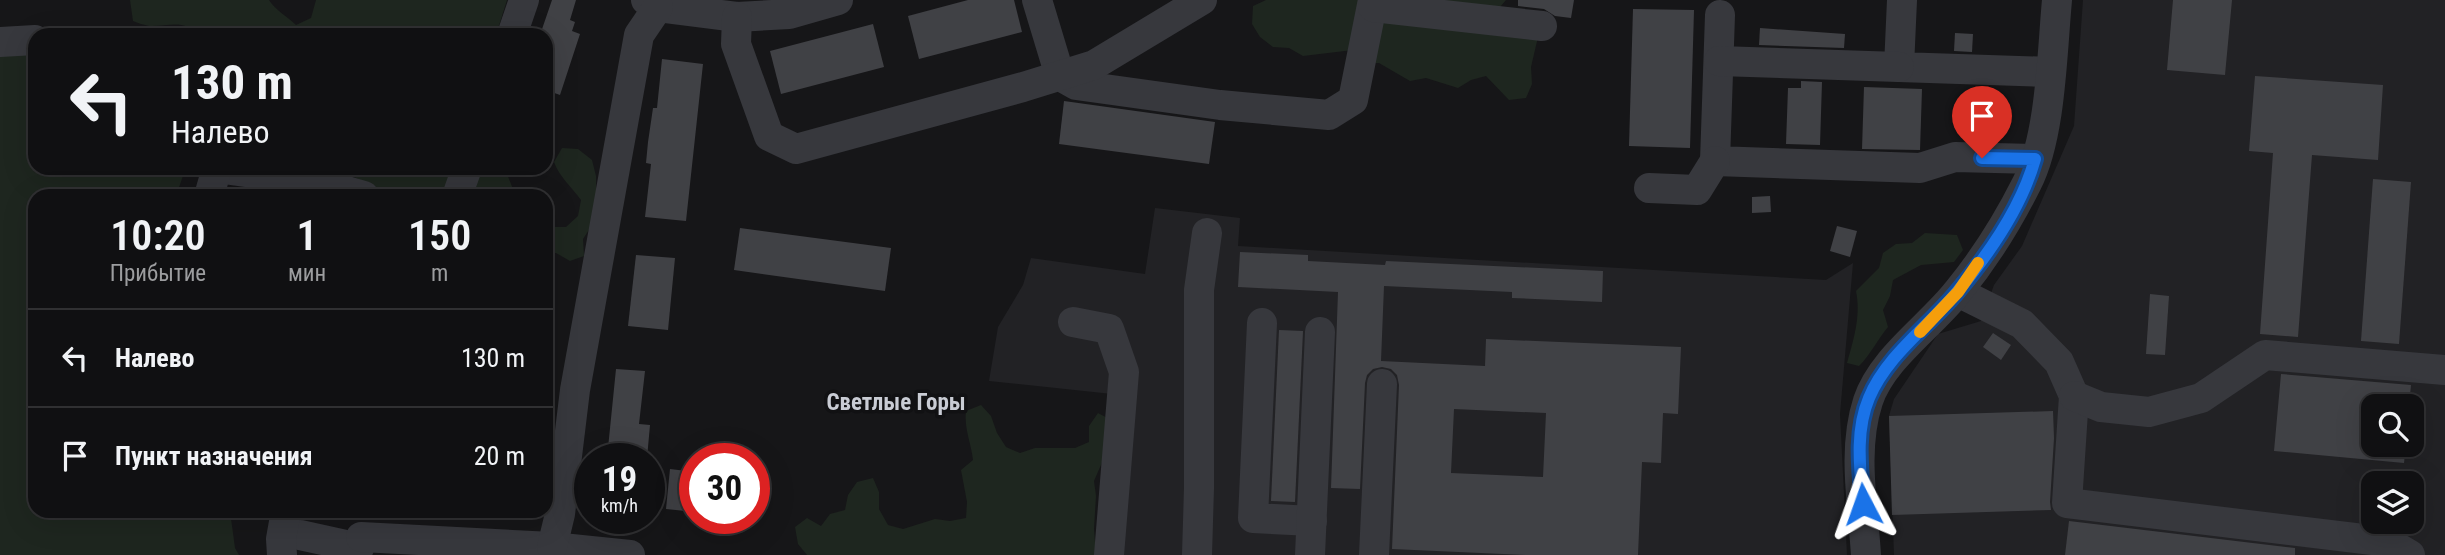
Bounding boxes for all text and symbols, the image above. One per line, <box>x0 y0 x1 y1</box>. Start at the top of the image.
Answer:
text: 130 m <box>171 54 293 111</box>
icon: left <box>56 56 147 147</box>
pin <box>1952 86 2012 158</box>
icon: arrive <box>1963 97 2001 135</box>
text: Налево <box>171 113 270 151</box>
text: 10:20 <box>110 211 206 260</box>
text: 1 <box>296 211 318 260</box>
text: 150 <box>408 211 471 260</box>
text: Прибытие <box>110 260 206 287</box>
text: мин <box>288 260 326 287</box>
text: m <box>431 260 448 287</box>
icon: left <box>56 339 94 377</box>
text: Налево <box>115 343 195 373</box>
text: 130 m <box>461 343 525 373</box>
district label: Светлые Горы <box>826 389 966 416</box>
map controls <box>2361 394 2424 534</box>
button: search <box>2361 394 2424 457</box>
icon: arrive <box>56 437 94 475</box>
text: Пункт назначения <box>115 441 313 471</box>
text: 20 m <box>474 441 525 471</box>
speed limit sign: 30 <box>679 443 770 534</box>
text: 19 <box>602 459 637 500</box>
position arrow <box>1826 467 1900 541</box>
button: layers <box>2361 471 2424 534</box>
text: km/h <box>601 495 638 516</box>

